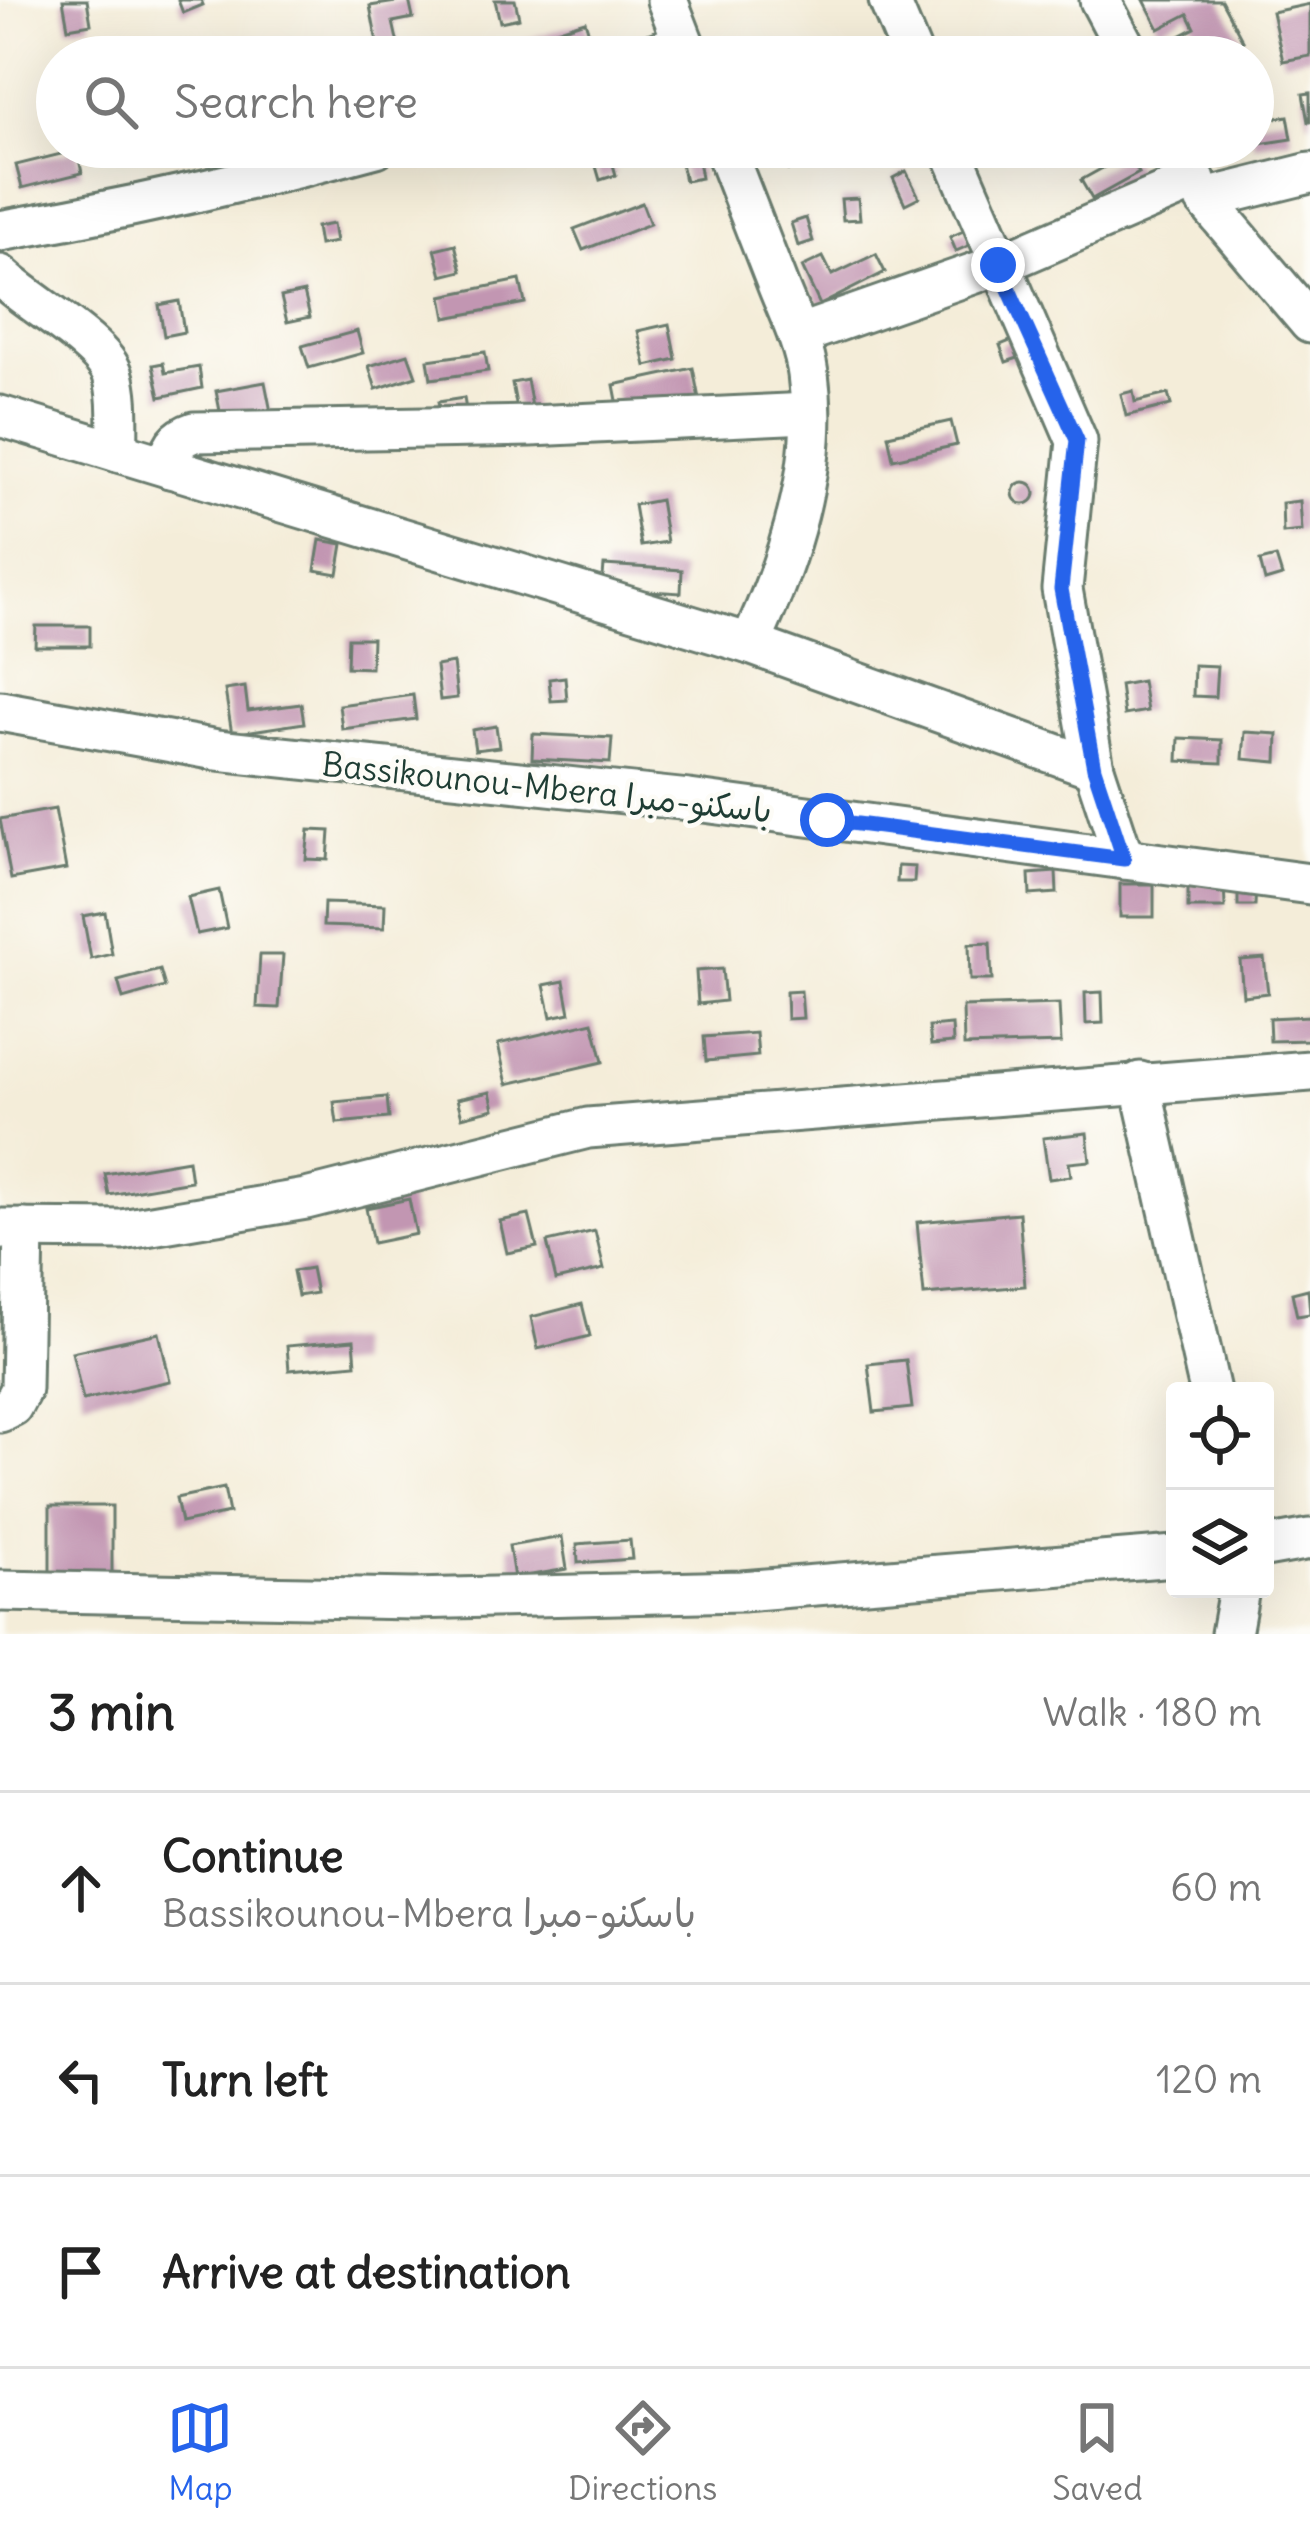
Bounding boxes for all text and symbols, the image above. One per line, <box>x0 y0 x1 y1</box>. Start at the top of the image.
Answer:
search box <box>36 36 1274 168</box>
icon: search <box>78 69 144 135</box>
text: Search here <box>174 74 418 130</box>
route end <box>971 238 1025 292</box>
street label: Bassikounou-Mbera باسكنو-مبرا <box>320 742 774 832</box>
route start <box>800 793 854 847</box>
map controls <box>1166 1382 1274 1598</box>
button: locate <box>1166 1382 1274 1490</box>
button: layers <box>1166 1490 1274 1598</box>
text: 3 min <box>48 1680 175 1744</box>
text: Walk · 180 m <box>1043 1688 1262 1737</box>
text: Continue <box>162 1828 344 1884</box>
icon: ahead <box>48 1855 114 1921</box>
text: 60 m <box>1170 1863 1262 1912</box>
text: Bassikounou-Mbera باسكنو-مبرا <box>162 1889 696 1938</box>
icon: left <box>48 2047 114 2113</box>
text: Turn left <box>162 2052 328 2108</box>
text: 120 m <box>1156 2055 1262 2104</box>
icon: arrive <box>48 2239 114 2305</box>
text: Arrive at destination <box>162 2244 571 2300</box>
tab: Map <box>167 2395 233 2509</box>
tab: Directions <box>568 2395 717 2509</box>
tab: Saved <box>1052 2395 1143 2509</box>

